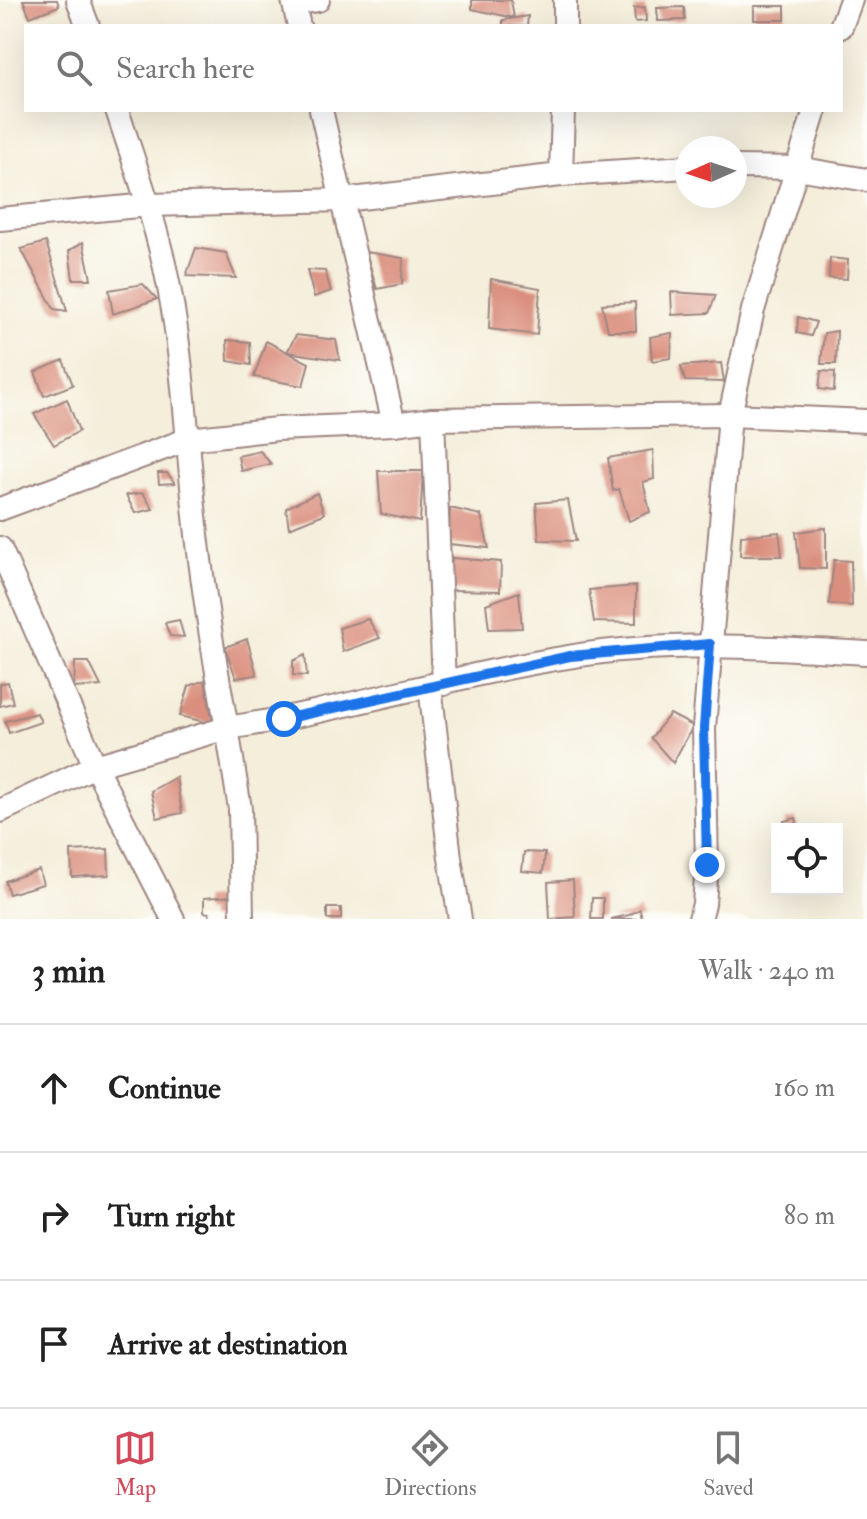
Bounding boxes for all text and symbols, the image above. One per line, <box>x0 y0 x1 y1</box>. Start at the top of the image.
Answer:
search box <box>24 24 843 112</box>
icon: search <box>52 46 96 90</box>
text: Search here <box>116 50 255 87</box>
north arrow <box>675 136 747 208</box>
route start <box>266 701 302 737</box>
map controls <box>771 823 843 895</box>
button: locate <box>771 823 843 895</box>
route end <box>689 847 725 883</box>
text: 3 min <box>32 950 105 993</box>
text: Walk · 240 m <box>699 955 835 987</box>
icon: ahead <box>32 1066 76 1110</box>
text: Continue <box>108 1070 221 1107</box>
text: 160 m <box>774 1072 835 1104</box>
icon: right <box>32 1194 76 1238</box>
text: Turn right <box>108 1198 235 1235</box>
text: 80 m <box>784 1200 835 1232</box>
icon: arrive <box>32 1322 76 1366</box>
text: Arrive at destination <box>108 1326 348 1363</box>
tab: Map <box>113 1426 157 1502</box>
tab: Directions <box>384 1426 477 1502</box>
tab: Saved <box>703 1426 754 1502</box>

